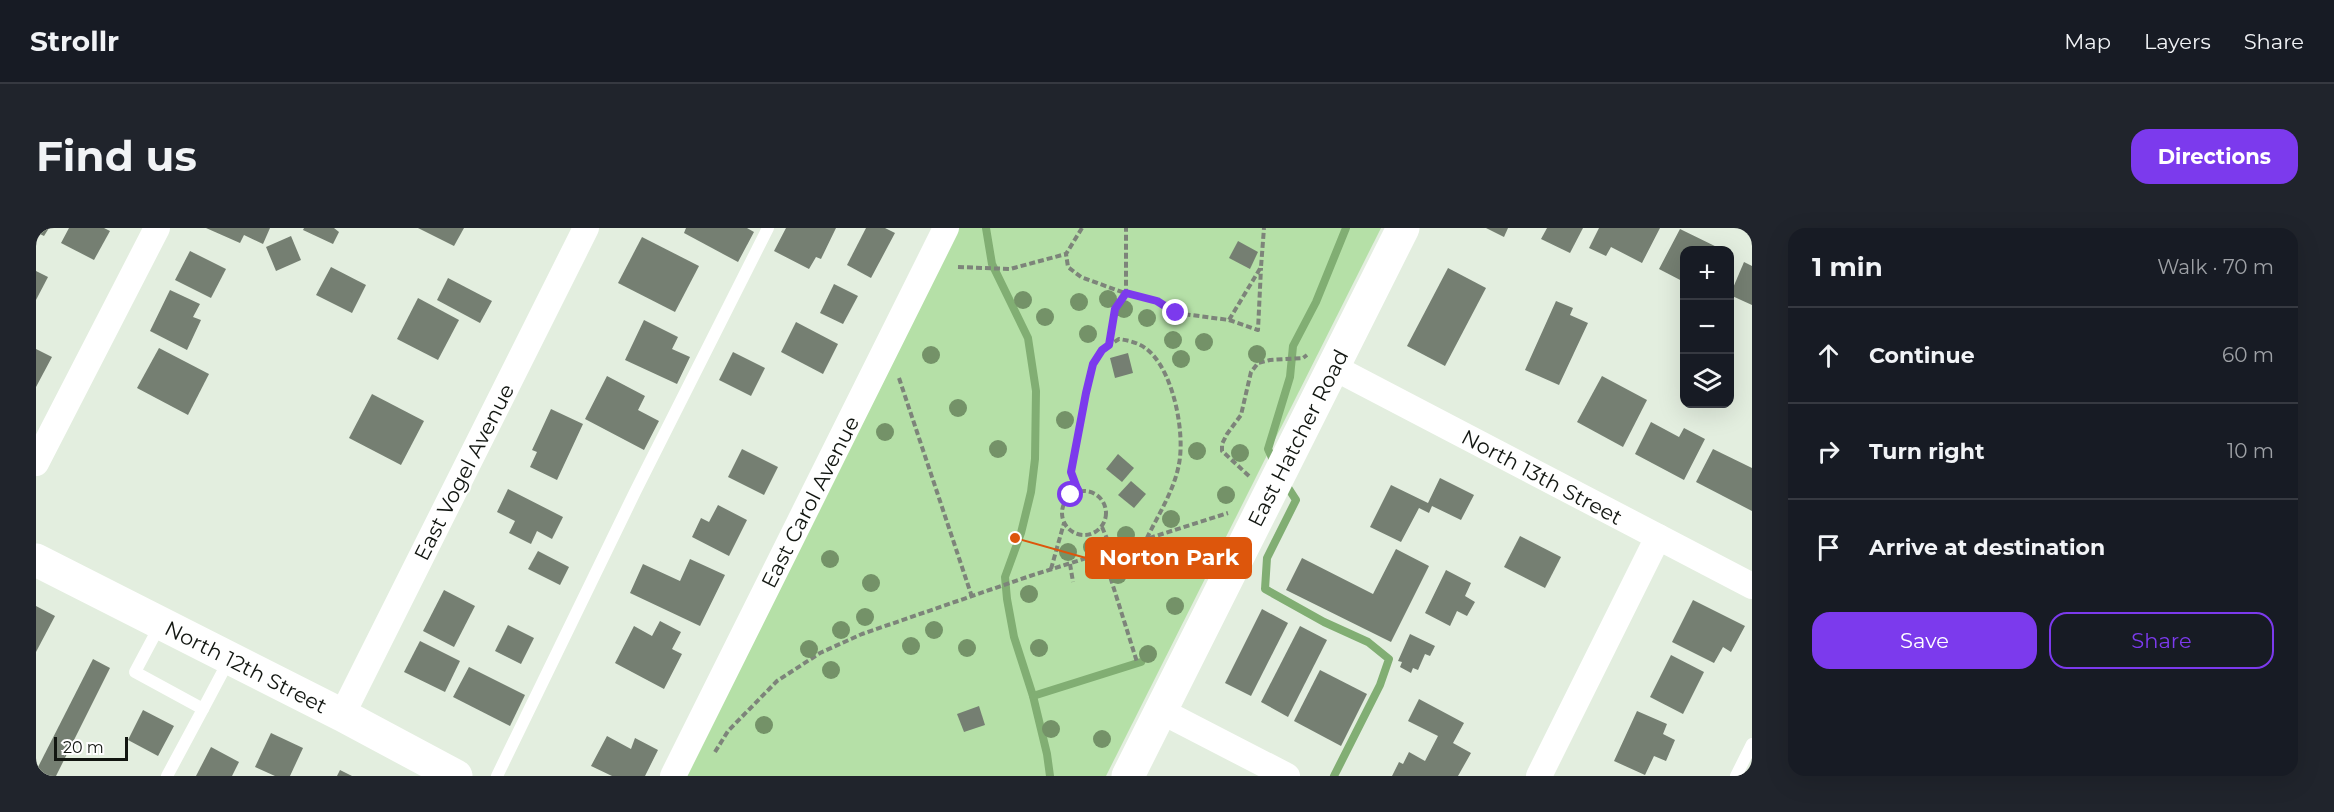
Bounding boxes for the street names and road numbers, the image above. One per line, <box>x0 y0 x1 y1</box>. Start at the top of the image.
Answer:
street label: East Hatcher Road <box>1242 345 1354 531</box>
street label: East Vogel Avenue <box>409 380 519 564</box>
street label: East Carol Avenue <box>756 412 864 592</box>
street label: North 13th Street <box>1457 424 1627 530</box>
street label: North 12th Street <box>161 615 331 719</box>

